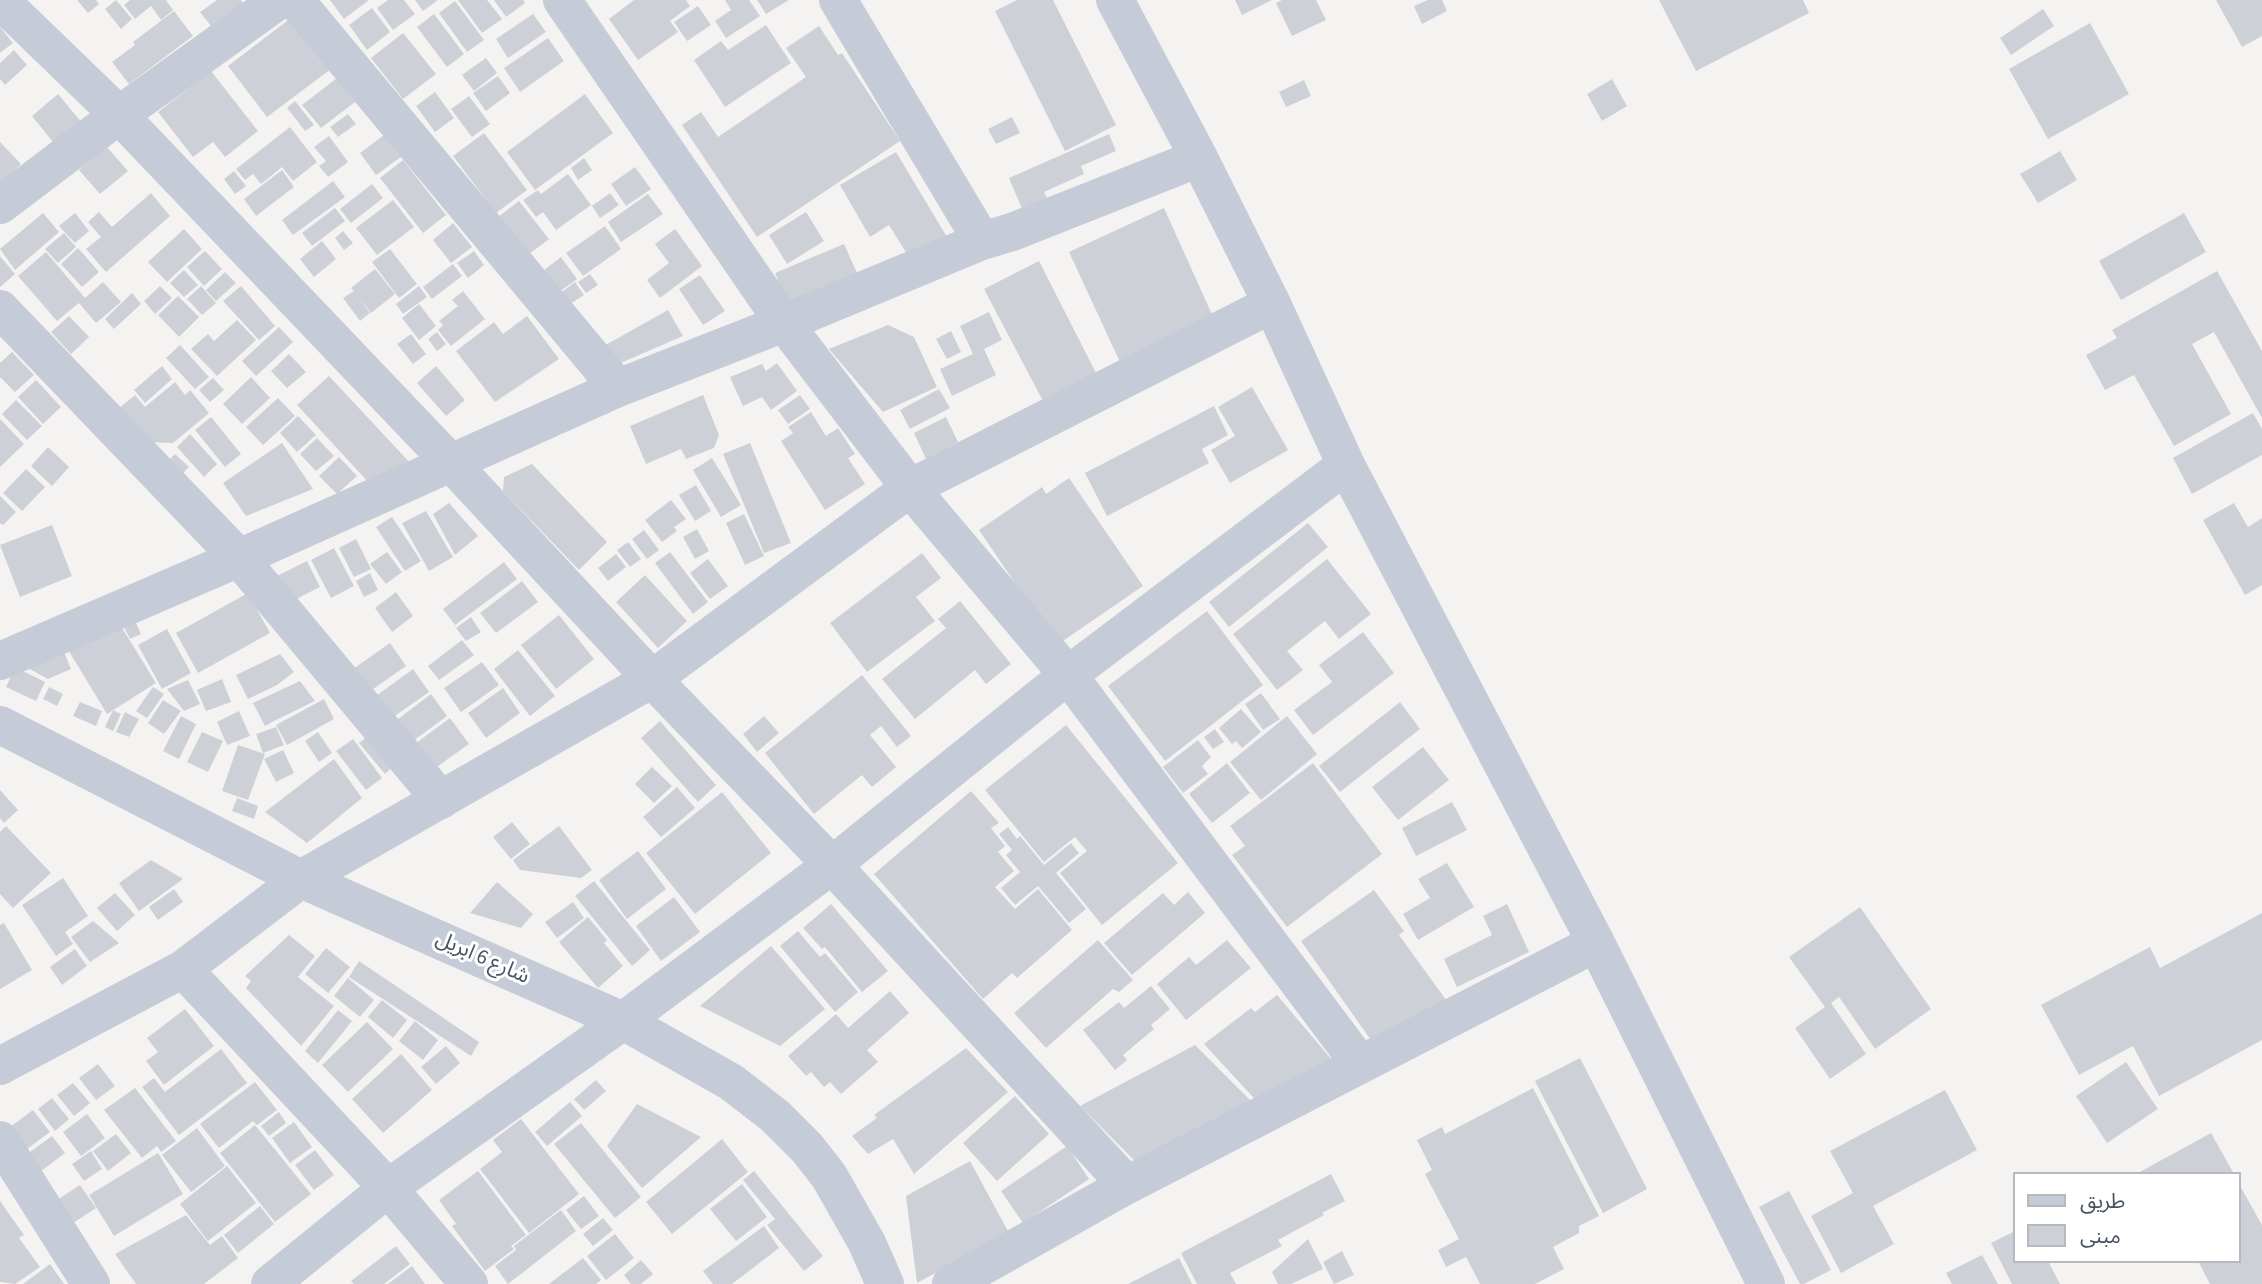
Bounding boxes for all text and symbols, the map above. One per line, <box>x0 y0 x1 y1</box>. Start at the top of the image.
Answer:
street label: شارع 6 ابريل <box>431 927 533 991</box>
legend <box>2014 1172 2241 1263</box>
text: طريق <box>2080 1186 2125 1216</box>
text: مبنى <box>2080 1221 2121 1251</box>

